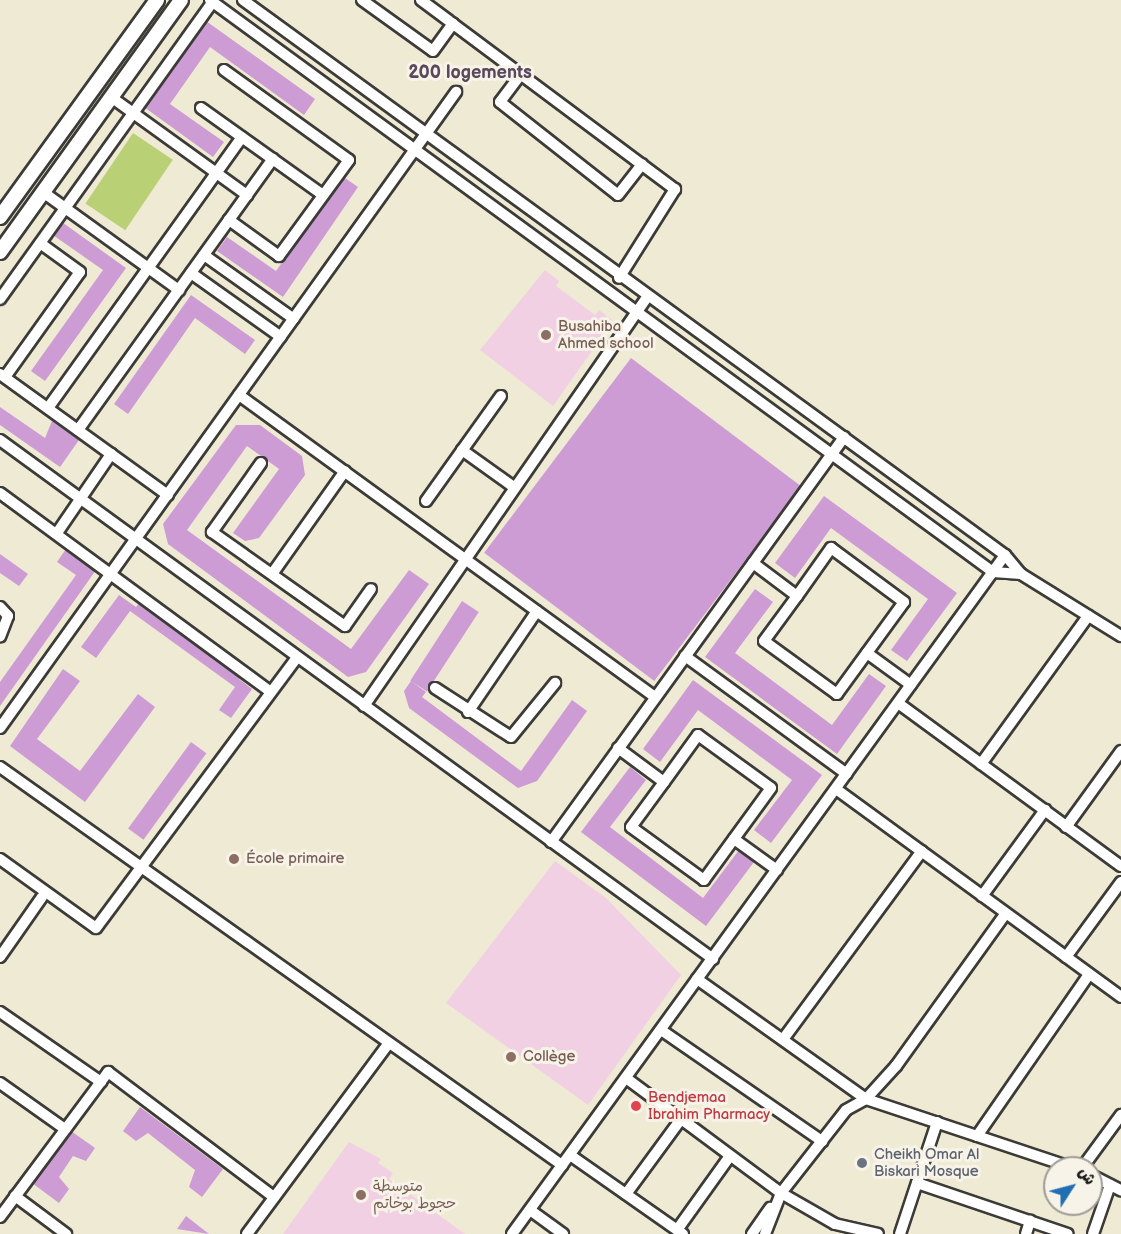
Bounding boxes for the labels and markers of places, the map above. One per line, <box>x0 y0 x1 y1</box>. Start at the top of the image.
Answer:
place label: Busahiba Ahmed school <box>558 317 653 352</box>
marker: Busahiba Ahmed school <box>539 328 553 342</box>
place label: École primaire <box>246 850 344 868</box>
marker: École primaire <box>227 852 241 866</box>
place label: Collège <box>523 1048 575 1066</box>
marker: Collège <box>504 1050 518 1064</box>
place label: Bendjemaa Ibrahim Pharmacy <box>648 1088 770 1123</box>
marker: Bendjemaa Ibrahim Pharmacy <box>629 1099 643 1113</box>
place label: Cheikh Omar Al Biskari Mosque <box>874 1145 979 1180</box>
marker: Cheikh Omar Al Biskari Mosque <box>855 1156 869 1170</box>
place label: متوسطة حجوط بوخاتم <box>373 1177 456 1212</box>
marker: متوسطة حجوط بوخاتم <box>354 1188 368 1202</box>

